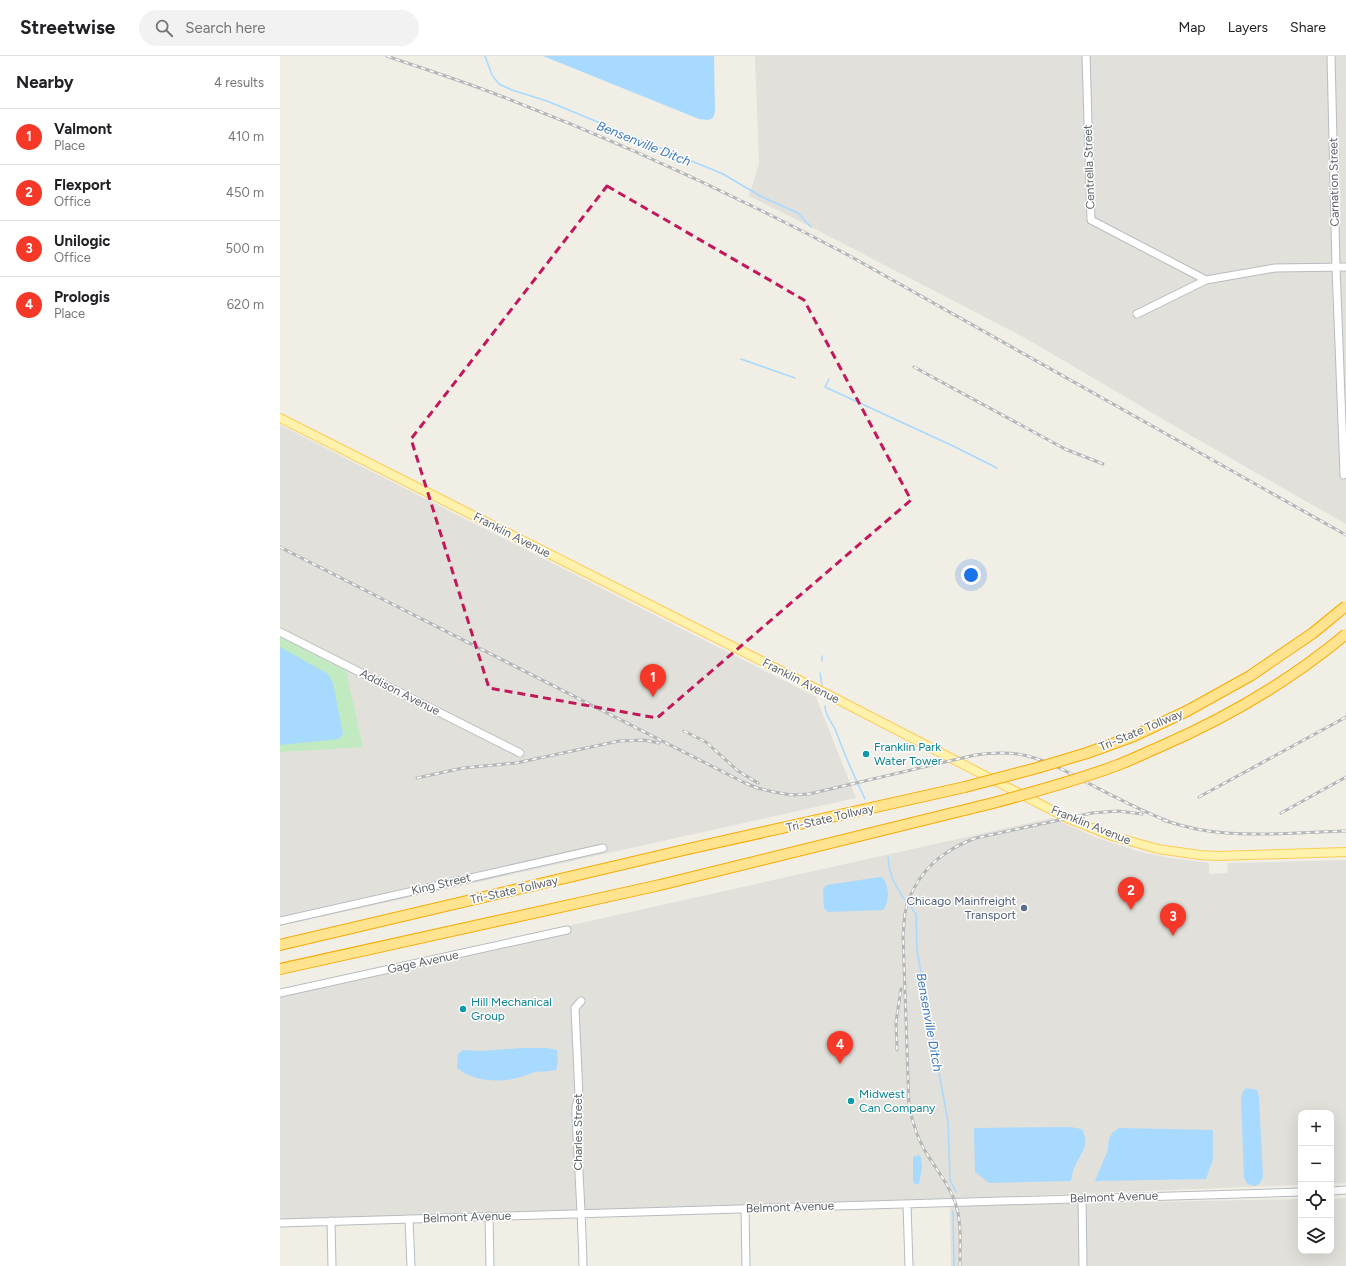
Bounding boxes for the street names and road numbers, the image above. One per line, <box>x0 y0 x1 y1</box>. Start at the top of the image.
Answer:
street label: Centrella Street <box>1081 124 1097 210</box>
street label: Carnation Street <box>1326 137 1342 227</box>
street label: Franklin Avenue <box>471 510 553 561</box>
street label: Franklin Avenue <box>760 656 842 707</box>
street label: Addison Avenue <box>358 666 443 718</box>
street label: Tri-State Tollway <box>1097 706 1186 754</box>
street label: Tri-State Tollway <box>785 801 876 835</box>
street label: Franklin Avenue <box>1049 803 1133 848</box>
street label: King Street <box>410 870 472 898</box>
street label: Tri-State Tollway <box>469 873 560 907</box>
street label: Gage Avenue <box>386 948 460 976</box>
street label: Charles Street <box>571 1093 585 1170</box>
street label: Belmont Avenue <box>1070 1188 1159 1206</box>
street label: Belmont Avenue <box>746 1198 835 1216</box>
street label: Belmont Avenue <box>423 1208 512 1226</box>

